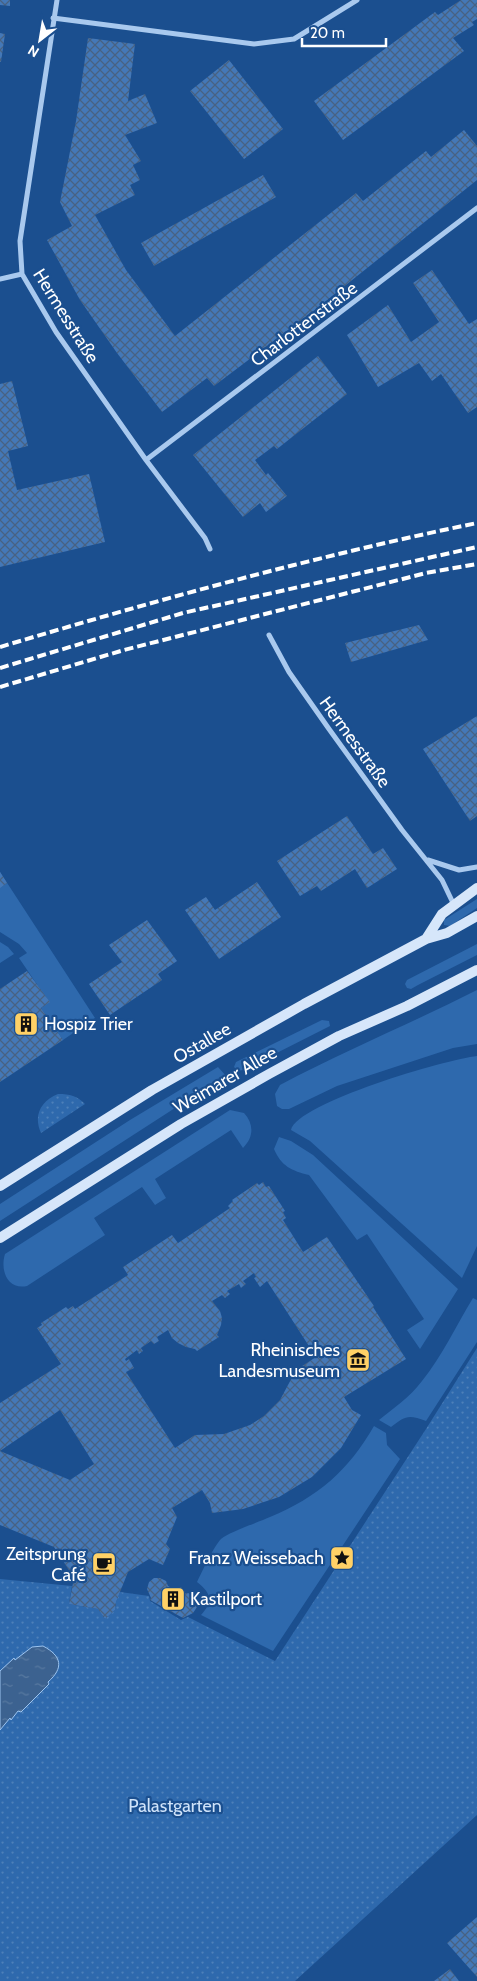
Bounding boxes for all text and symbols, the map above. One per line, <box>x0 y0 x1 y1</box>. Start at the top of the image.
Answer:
north arrow <box>15 15 65 65</box>
scale bar <box>302 15 386 47</box>
text: 20 m <box>310 24 345 42</box>
text: N <box>24 41 42 61</box>
street label: Hermesstraße <box>28 265 104 367</box>
street label: Charlottenstraße <box>246 277 362 371</box>
street label: Hermesstraße <box>315 692 395 792</box>
building icon: Hospiz Trier <box>13 1011 39 1037</box>
place label: Hospiz Trier <box>44 1013 133 1035</box>
street label: Ostallee <box>169 1018 235 1068</box>
street label: Weimarer Allee <box>169 1041 281 1119</box>
place label: Rheinisches Landesmuseum <box>219 1339 340 1382</box>
museum icon: Rheinisches Landesmuseum <box>345 1347 371 1373</box>
place label: Zeitsprung Café <box>6 1543 87 1586</box>
place icon: Franz Weissebach <box>329 1545 355 1571</box>
place label: Franz Weissebach <box>189 1547 324 1569</box>
cafe icon: Zeitsprung Café <box>91 1551 117 1577</box>
building icon: Kastilport <box>160 1586 186 1612</box>
place label: Kastilport <box>190 1588 262 1610</box>
park label: Palastgarten <box>128 1795 222 1817</box>

